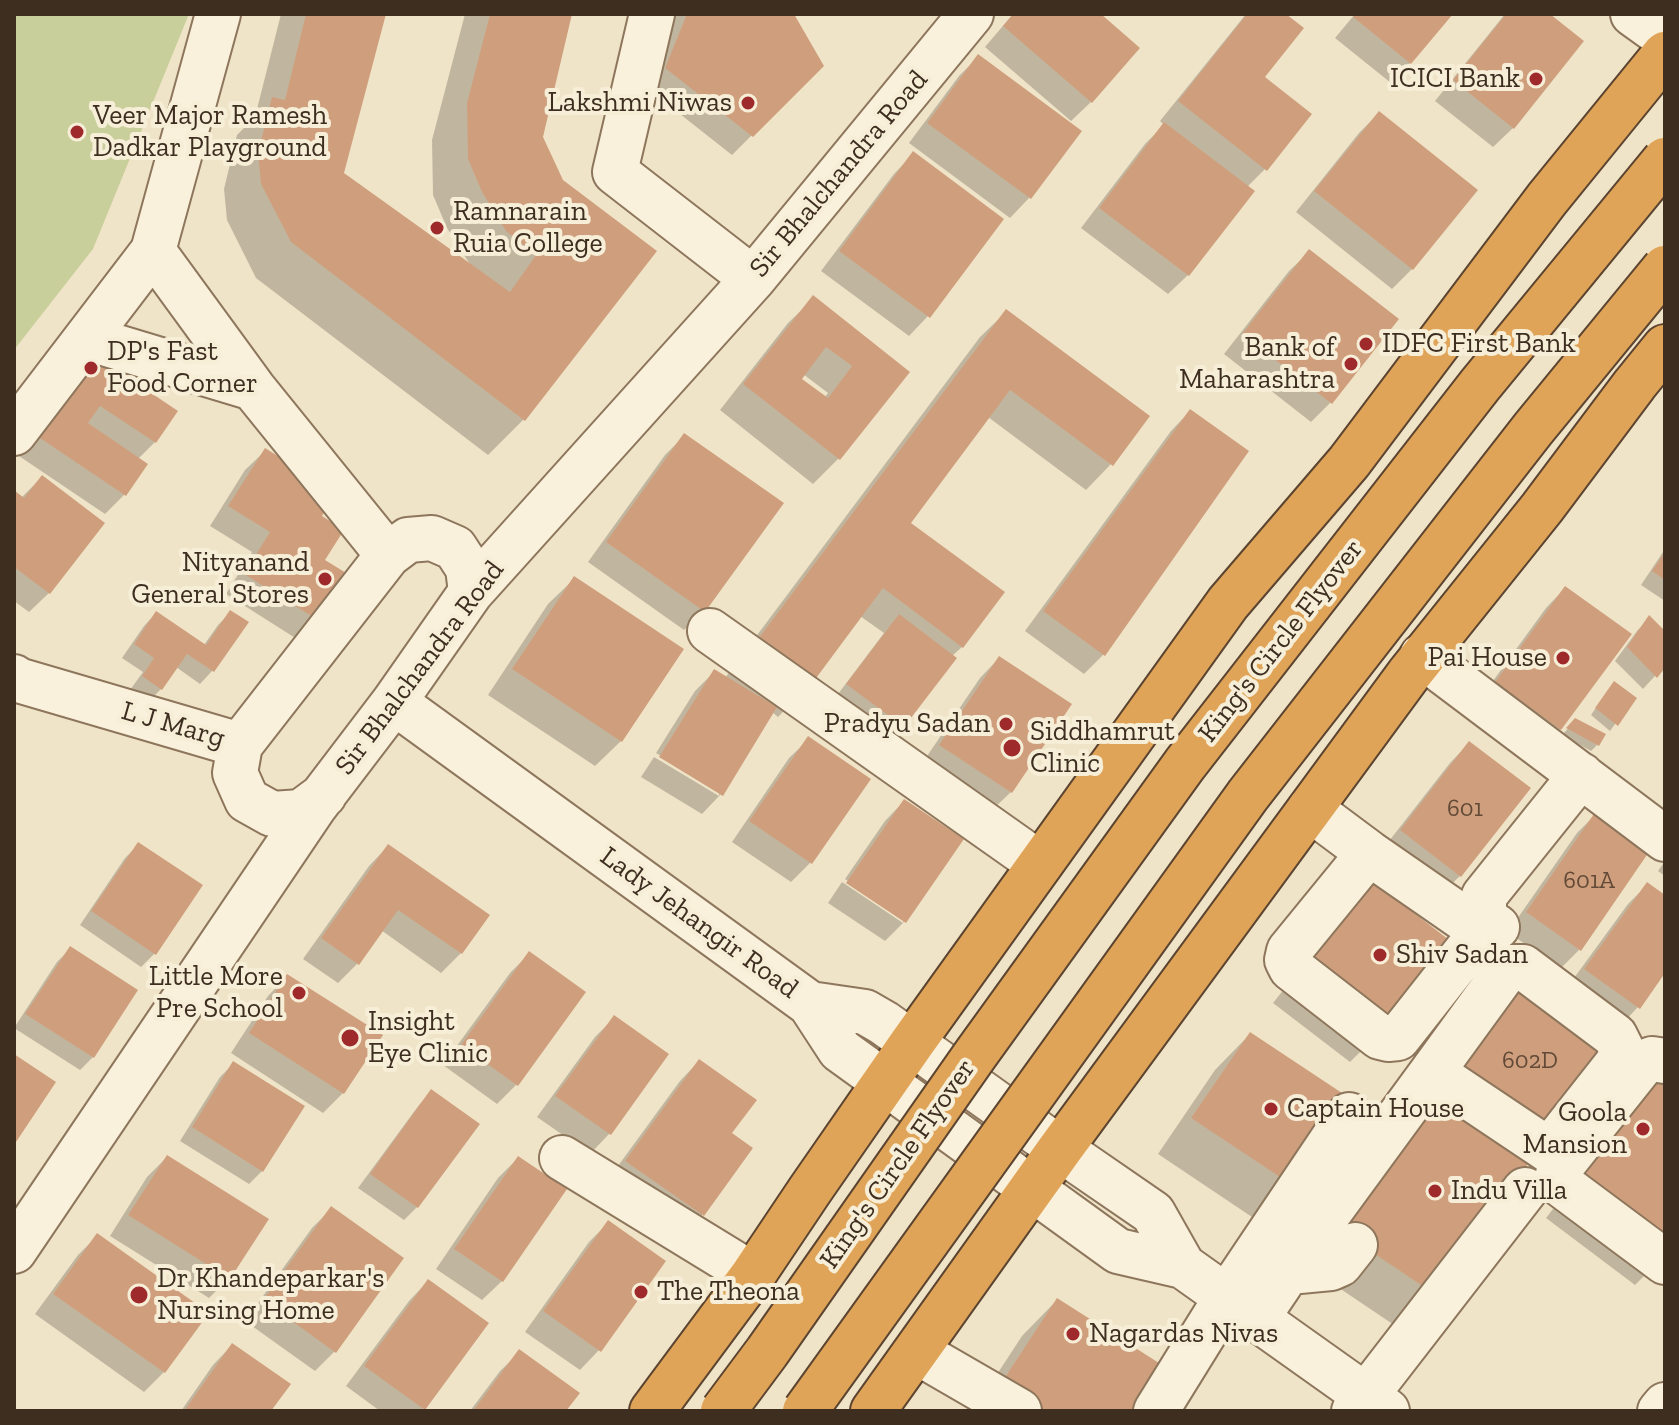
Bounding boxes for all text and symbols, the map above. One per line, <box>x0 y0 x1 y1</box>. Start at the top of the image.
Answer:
place label: ICICI Bank <box>1390 62 1520 96</box>
street label: Sir Bhalchandra Road <box>743 64 935 284</box>
marker: ICICI Bank <box>1527 70 1545 88</box>
place label: Lakshmi Niwas <box>547 86 732 120</box>
marker: Lakshmi Niwas <box>739 94 757 112</box>
place label: Veer Major Ramesh Dadkar Playground <box>93 99 327 165</box>
marker: Veer Major Ramesh Dadkar Playground <box>68 123 86 141</box>
place label: Ramnarain Ruia College <box>453 195 603 261</box>
marker: Ramnarain Ruia College <box>428 219 446 237</box>
place label: IDFC First Bank <box>1382 327 1576 361</box>
place label: Bank of Maharashtra <box>1179 331 1335 397</box>
place label: DP's Fast Food Corner <box>107 335 258 401</box>
marker: IDFC First Bank <box>1357 335 1375 353</box>
marker: Bank of Maharashtra <box>1342 355 1360 373</box>
marker: DP's Fast Food Corner <box>82 359 100 377</box>
street label: King's Circle Flyover <box>1191 533 1371 749</box>
place label: Nityanand General Stores <box>131 546 309 612</box>
street label: Sir Bhalchandra Road <box>328 554 512 782</box>
marker: Nityanand General Stores <box>316 570 334 588</box>
place label: Pai House <box>1427 641 1547 675</box>
marker: Pai House <box>1554 649 1572 667</box>
street label: L J Marg <box>118 694 228 756</box>
place label: Pradyu Sadan <box>824 707 990 741</box>
marker: Pradyu Sadan <box>997 715 1015 733</box>
place label: Siddhamrut Clinic <box>1030 715 1175 781</box>
marker: Siddhamrut Clinic <box>1001 737 1023 759</box>
house number: 601 <box>1447 795 1483 823</box>
street label: Lady Jehangir Road <box>593 840 805 1006</box>
house number: 601A <box>1563 867 1615 895</box>
place label: Shiv Sadan <box>1396 938 1528 972</box>
marker: Shiv Sadan <box>1371 946 1389 964</box>
place label: Little More Pre School <box>149 960 283 1026</box>
marker: Little More Pre School <box>290 984 308 1002</box>
place label: Insight Eye Clinic <box>368 1005 488 1071</box>
marker: Insight Eye Clinic <box>339 1027 361 1049</box>
house number: 602D <box>1502 1047 1558 1075</box>
street label: King's Circle Flyover <box>813 1053 983 1275</box>
place label: Captain House <box>1287 1092 1464 1126</box>
place label: Goola Mansion <box>1523 1096 1627 1162</box>
marker: Captain House <box>1262 1100 1280 1118</box>
marker: Goola Mansion <box>1634 1120 1652 1138</box>
place label: Indu Villa <box>1451 1174 1567 1208</box>
marker: Indu Villa <box>1426 1182 1444 1200</box>
place label: Dr Khandeparkar's Nursing Home <box>157 1262 385 1328</box>
place label: The Theona <box>657 1275 800 1309</box>
marker: The Theona <box>632 1283 650 1301</box>
marker: Dr Khandeparkar's Nursing Home <box>128 1284 150 1306</box>
place label: Nagardas Nivas <box>1089 1317 1278 1351</box>
marker: Nagardas Nivas <box>1064 1325 1082 1343</box>

